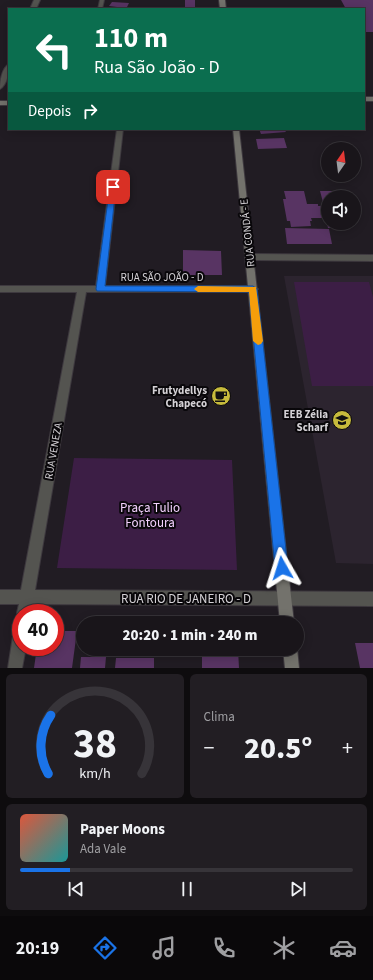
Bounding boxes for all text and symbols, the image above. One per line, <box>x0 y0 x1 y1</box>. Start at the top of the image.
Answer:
text: 110 m <box>94 18 168 58</box>
icon: left <box>28 24 80 76</box>
text: Rua São João - D <box>94 55 220 80</box>
icon: right <box>79 100 101 122</box>
text: Depois <box>28 101 71 122</box>
north arrow <box>321 142 361 182</box>
map controls <box>321 142 361 230</box>
pin <box>96 170 130 204</box>
icon: arrive <box>102 176 124 198</box>
button: sound <box>321 190 361 230</box>
street label: RUA CONDÁ - E <box>236 198 259 268</box>
street label: RUA SÃO JOÃO - D <box>121 270 204 285</box>
place label: Frutydellys Chapecó <box>152 383 207 411</box>
cafe icon: Frutydellys Chapecó <box>210 385 232 407</box>
place label: EEB Zélia Scharf <box>284 407 329 435</box>
school or university icon: EEB Zélia Scharf <box>331 409 353 431</box>
street label: RUA VENEZA <box>41 421 66 481</box>
park label: Praça Tulio Fontoura <box>120 499 180 532</box>
position arrow <box>261 547 303 589</box>
street label: RUA RIO DE JANEIRO - D <box>121 590 251 608</box>
speed limit sign: 40 <box>12 604 64 656</box>
text: 20:20 · 1 min · 240 m <box>123 625 257 646</box>
text: Clima <box>204 708 235 726</box>
text: 38 <box>73 714 117 774</box>
text: 20.5° <box>244 727 313 770</box>
text: − <box>204 732 214 764</box>
text: + <box>342 732 353 764</box>
text: km/h <box>79 763 111 784</box>
text: Paper Moons <box>80 819 165 840</box>
text: Ada Vale <box>80 840 126 858</box>
icon: previous <box>65 878 87 900</box>
icon: pause <box>176 878 198 900</box>
icon: next <box>287 878 309 900</box>
icon: directions <box>91 934 119 962</box>
icon: music <box>150 934 178 962</box>
icon: phone <box>210 934 238 962</box>
icon: climate <box>270 934 298 962</box>
icon: car <box>329 934 357 962</box>
text: 20:19 <box>16 936 59 961</box>

